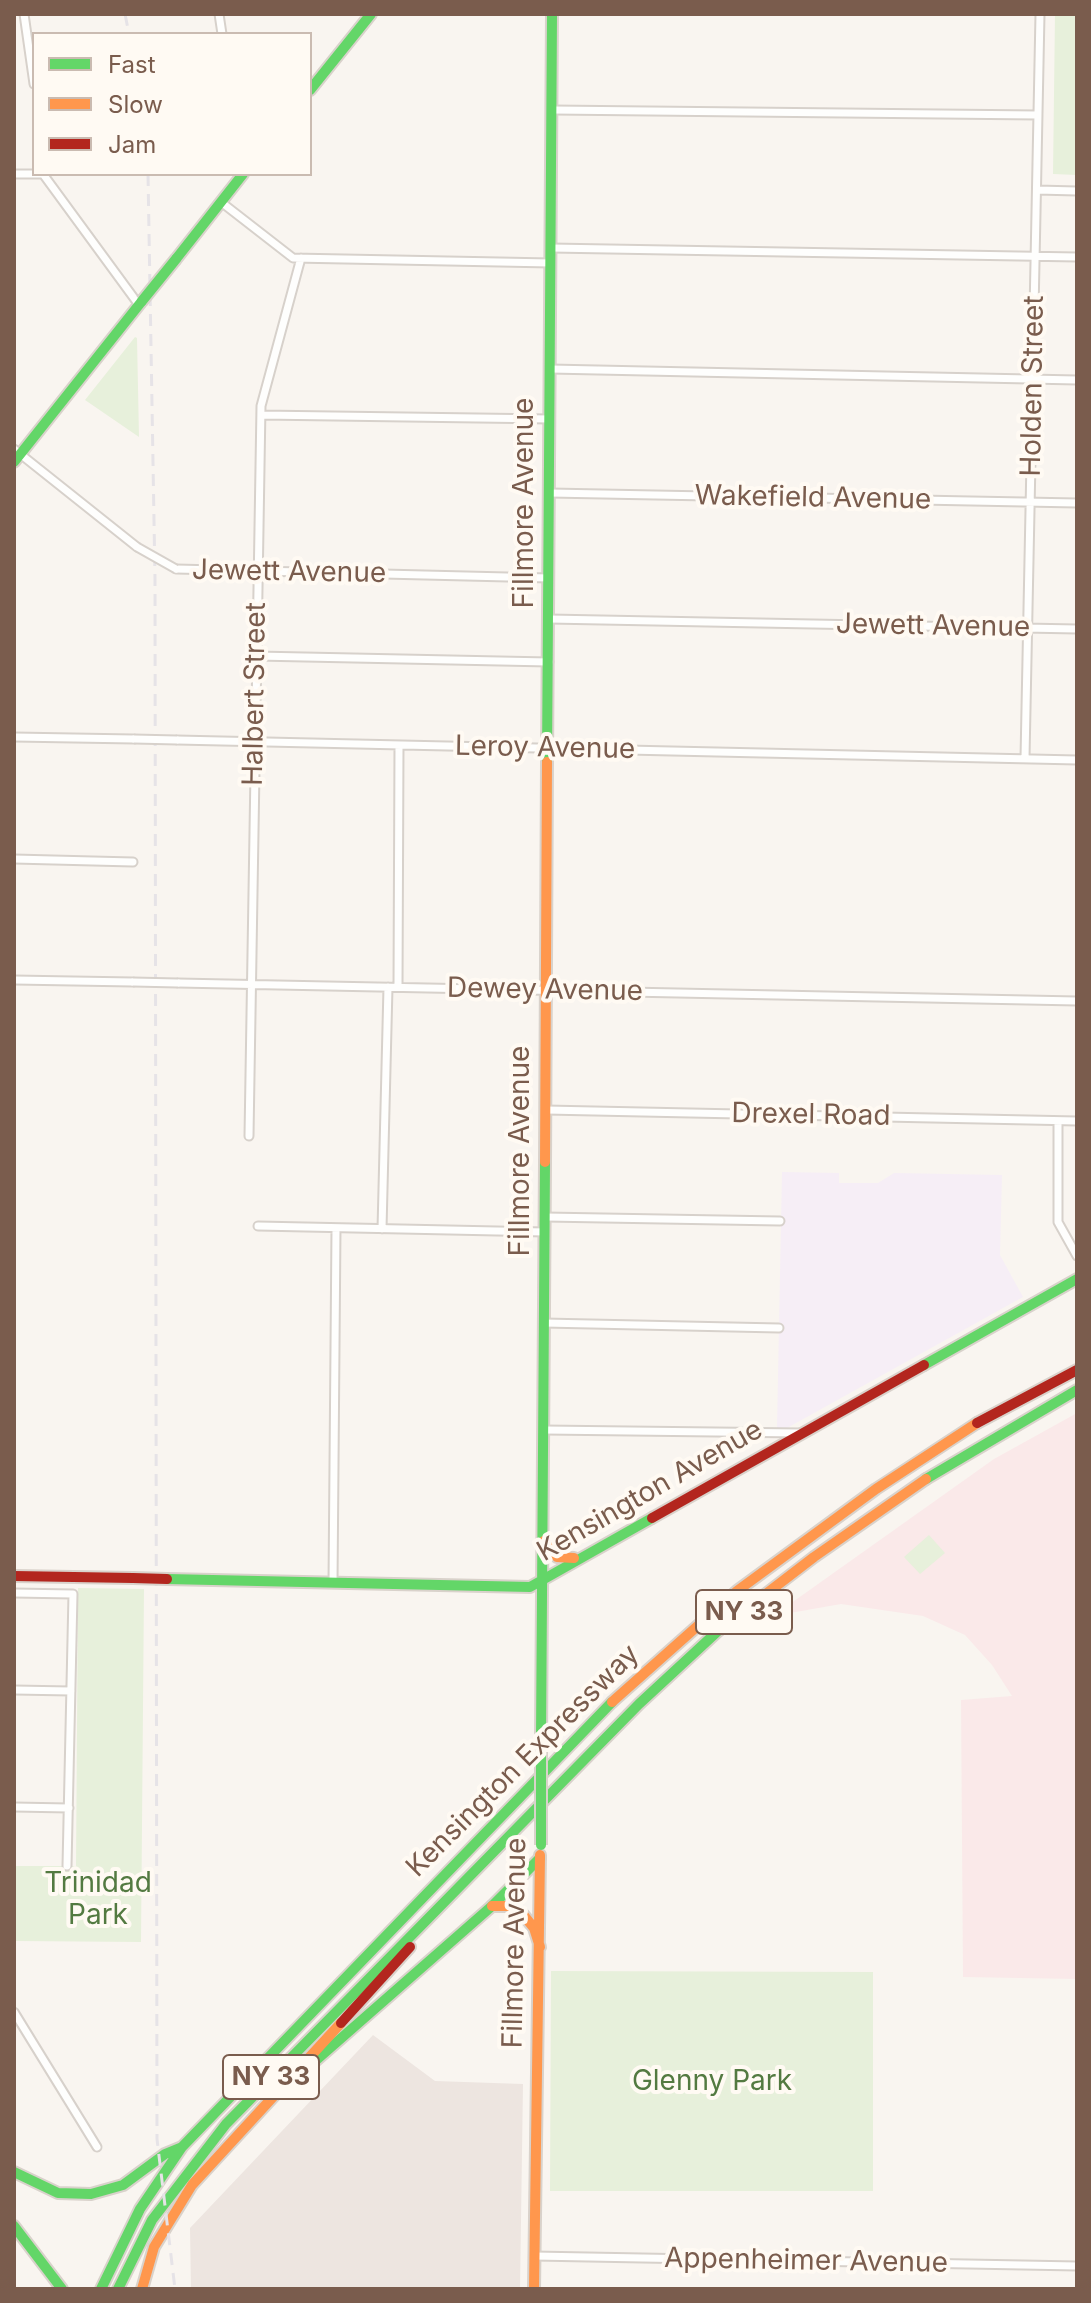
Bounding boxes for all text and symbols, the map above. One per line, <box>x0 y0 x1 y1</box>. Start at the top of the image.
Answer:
legend <box>32 32 312 176</box>
text: Fast <box>108 50 156 79</box>
text: Slow <box>108 90 163 119</box>
text: Jam <box>108 130 156 159</box>
street label: Holden Street <box>1015 295 1051 477</box>
street label: Fillmore Avenue <box>508 398 542 608</box>
street label: Wakefield Avenue <box>694 479 932 517</box>
street label: Jewett Avenue <box>192 554 386 590</box>
street label: Halbert Street <box>237 602 273 786</box>
street label: Jewett Avenue <box>836 608 1030 644</box>
street label: Leroy Avenue <box>454 730 636 766</box>
street label: Dewey Avenue <box>447 971 643 1009</box>
street label: Fillmore Avenue <box>504 1046 538 1256</box>
street label: Drexel Road <box>731 1097 891 1133</box>
street label: Kensington Avenue <box>531 1413 769 1569</box>
road number: NY 33 <box>696 1590 792 1634</box>
street label: Kensington Expressway <box>400 1638 646 1884</box>
street label: Fillmore Avenue <box>496 1837 534 2049</box>
park label: Trinidad Park <box>44 1867 152 1933</box>
road number: NY 33 <box>223 2055 319 2099</box>
park label: Glenny Park <box>632 2065 792 2099</box>
street label: Appenheimer Avenue <box>664 2242 948 2280</box>

